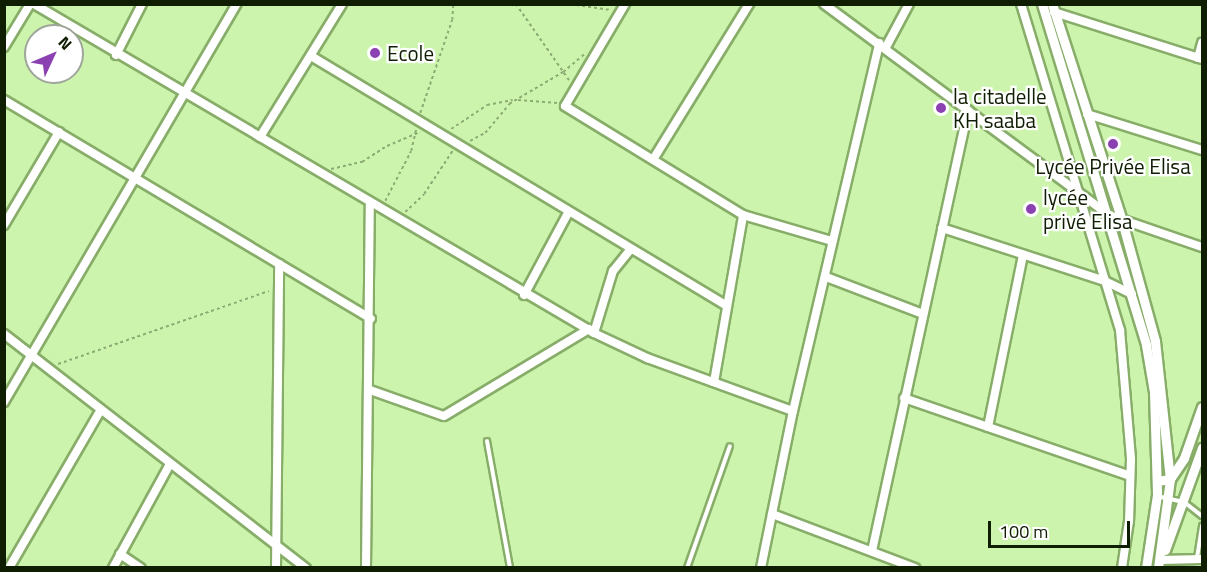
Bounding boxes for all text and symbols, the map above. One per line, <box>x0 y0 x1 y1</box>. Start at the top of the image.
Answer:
north arrow <box>24 24 84 84</box>
text: N <box>53 31 78 55</box>
place label: Ecole <box>387 40 434 66</box>
marker: Ecole <box>368 46 382 60</box>
place label: la citadelle KH saaba <box>953 83 1047 133</box>
marker: la citadelle KH saaba <box>934 101 948 115</box>
marker: Lycée Privée Elisa <box>1106 137 1120 151</box>
place label: Lycée Privée Elisa <box>1035 153 1191 179</box>
place label: lycée privé Elisa <box>1043 184 1132 234</box>
marker: lycée privé Elisa <box>1024 202 1038 216</box>
scale bar <box>991 509 1134 547</box>
text: 100 m <box>999 518 1048 545</box>

